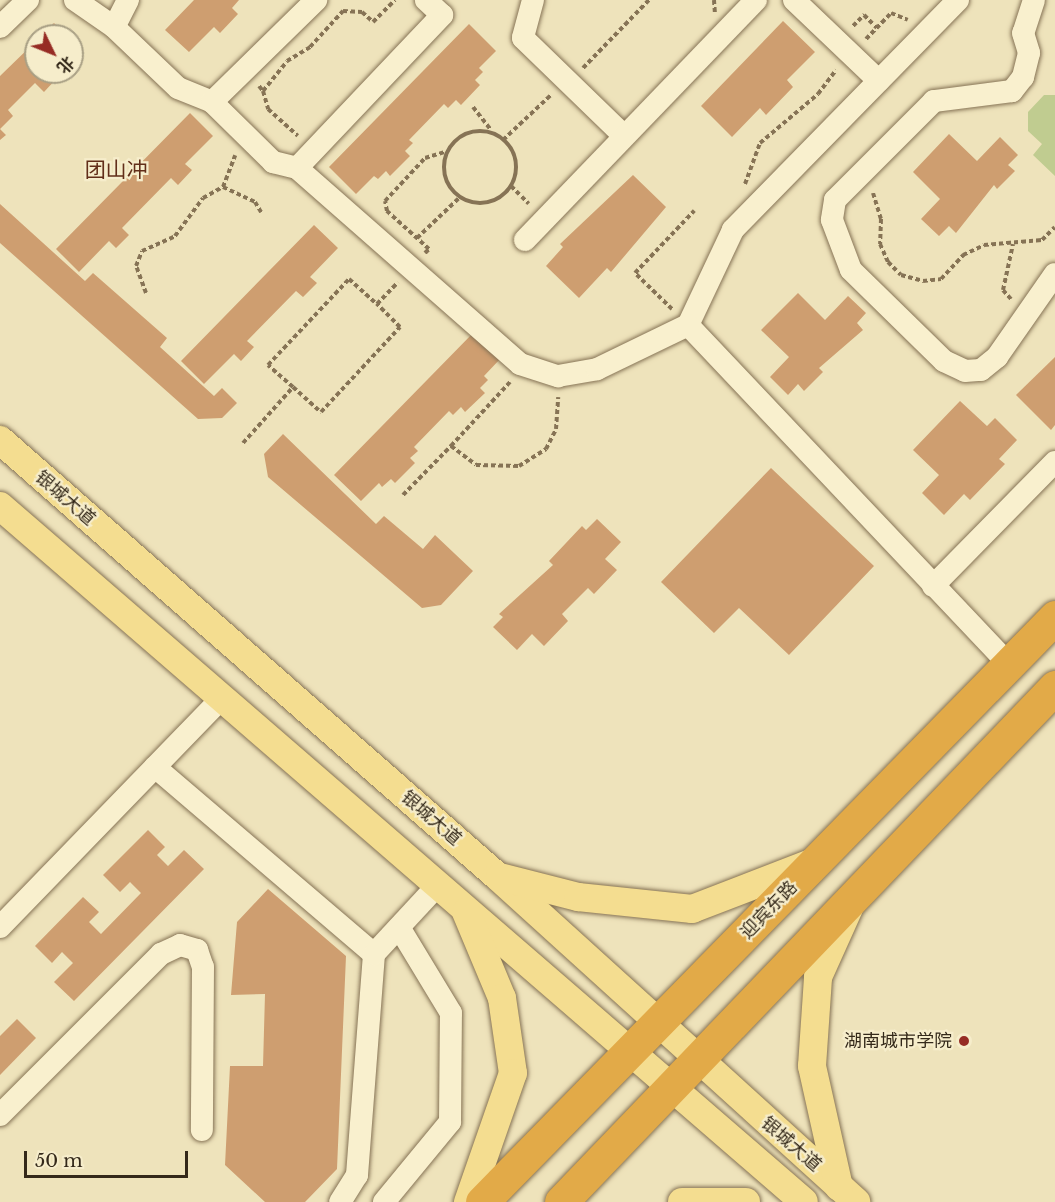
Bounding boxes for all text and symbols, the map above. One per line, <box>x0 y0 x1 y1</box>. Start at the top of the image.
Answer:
north arrow <box>24 24 84 84</box>
text: 北 <box>53 52 78 78</box>
district label: 团山冲 <box>85 157 147 183</box>
street label: 银城大道 <box>31 466 99 530</box>
street label: 银城大道 <box>397 786 465 850</box>
street label: 迎宾东路 <box>736 877 802 943</box>
place label: 湖南城市学院 <box>844 1030 952 1052</box>
marker: 湖南城市学院 <box>957 1034 971 1048</box>
street label: 银城大道 <box>757 1112 825 1176</box>
scale bar <box>27 1139 190 1177</box>
text: 50 m <box>35 1150 83 1172</box>

